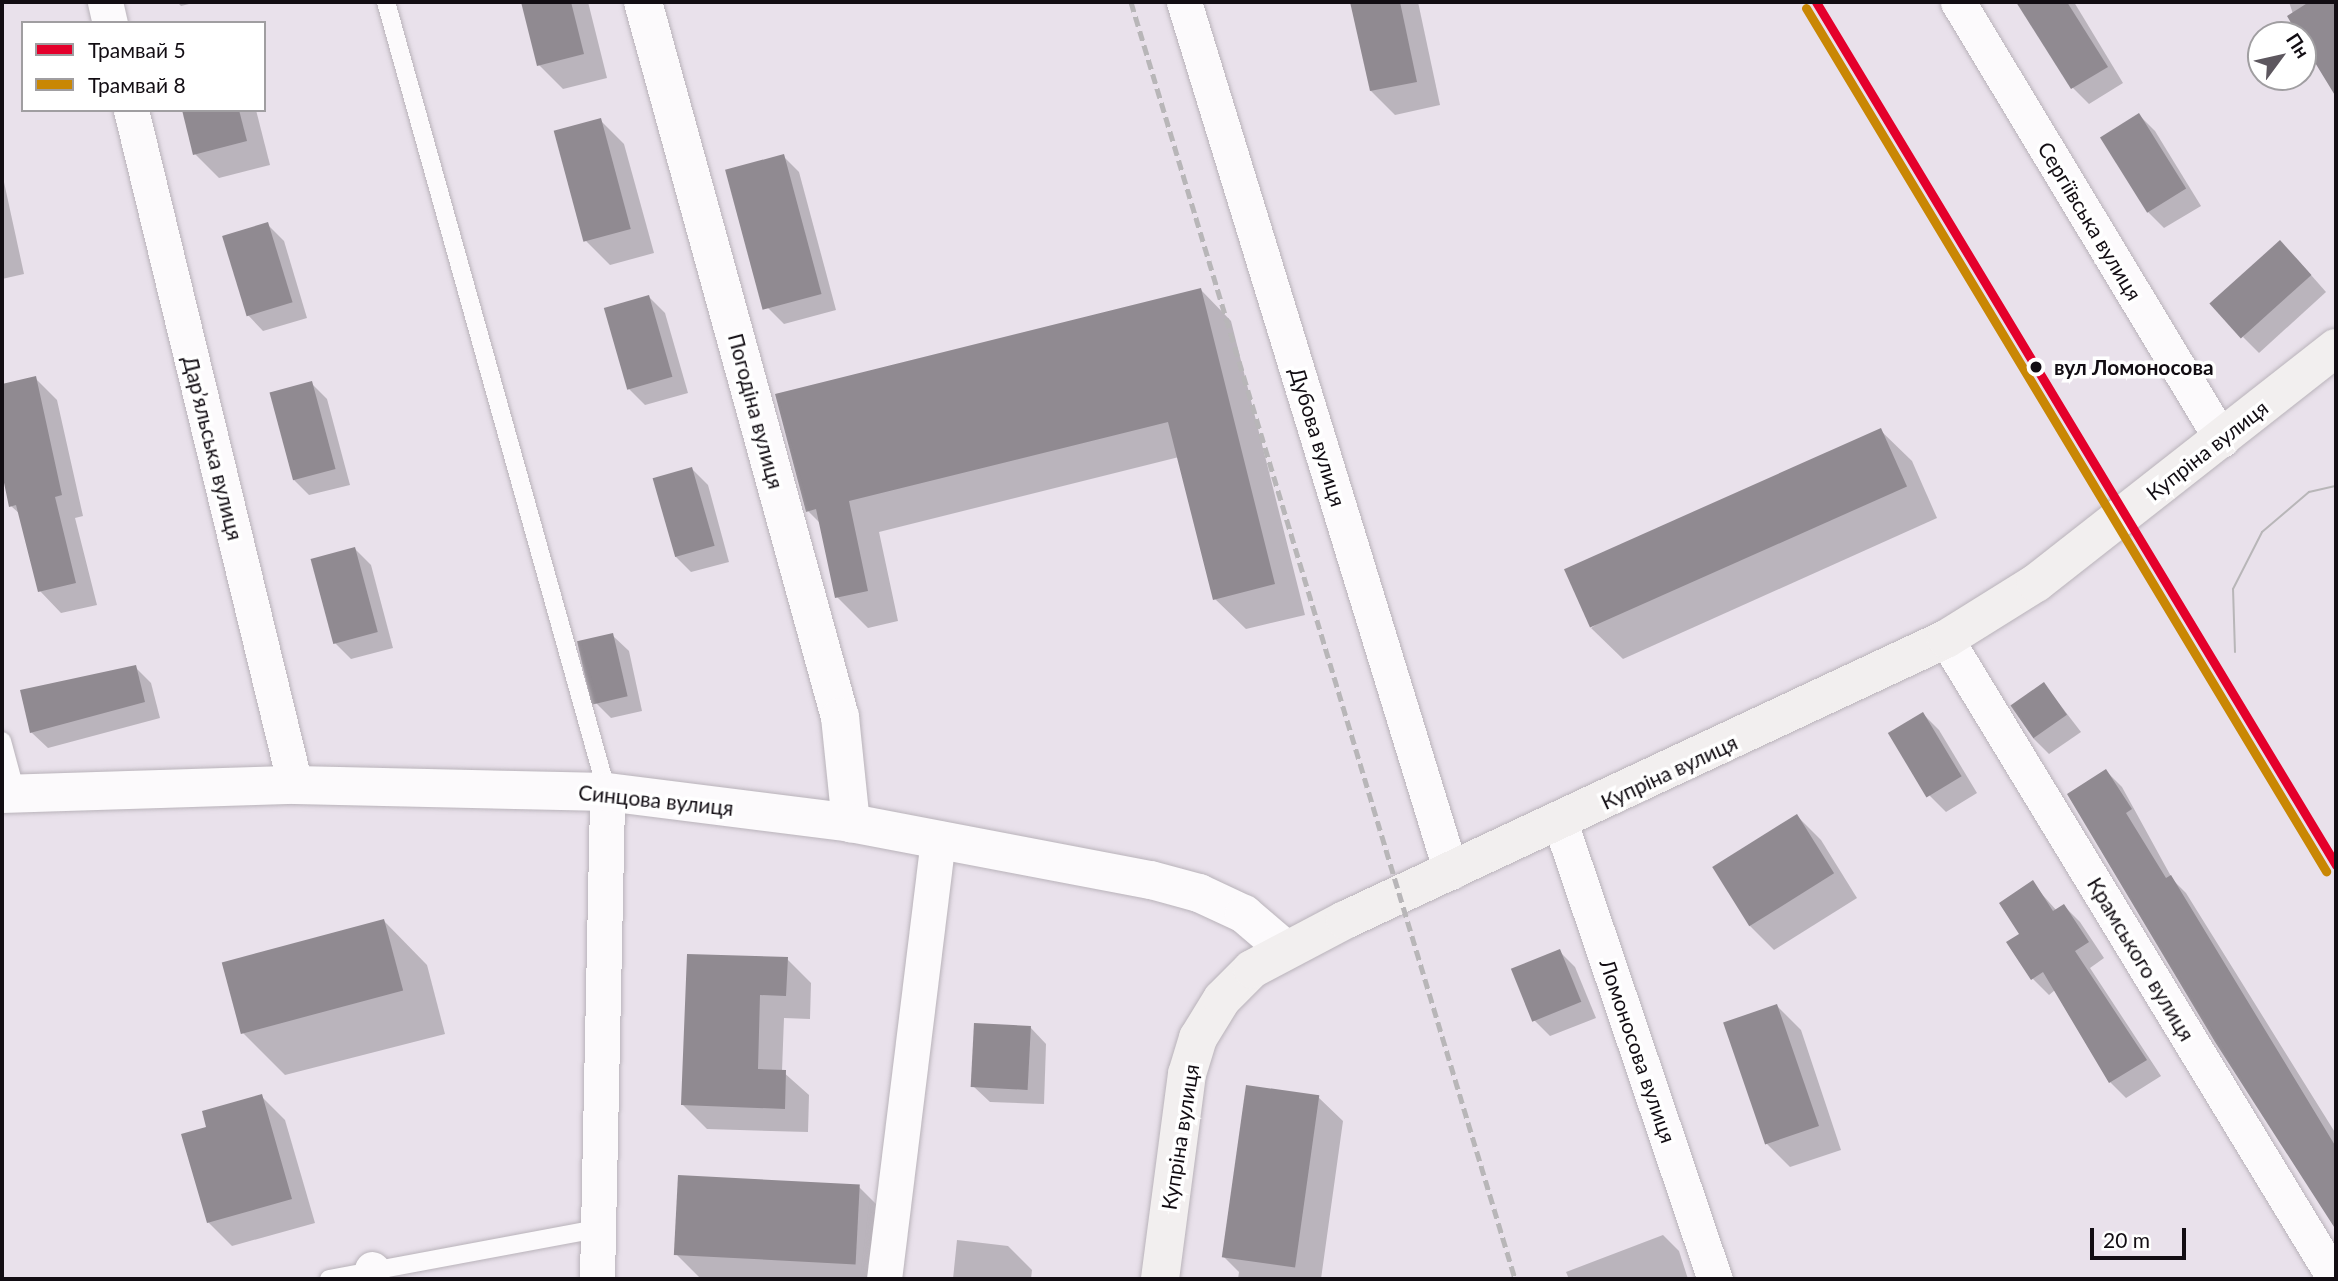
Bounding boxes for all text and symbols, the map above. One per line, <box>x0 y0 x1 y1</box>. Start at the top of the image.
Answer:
legend <box>21 21 266 112</box>
north arrow <box>2247 21 2317 91</box>
text: Пн <box>2282 29 2315 62</box>
text: Трамвай 5 <box>88 37 186 62</box>
text: Трамвай 8 <box>88 72 186 97</box>
street label: Сергіївська вулиця <box>2033 137 2147 305</box>
street label: Погодіна вулиця <box>723 331 789 491</box>
street label: Дар’яльська вулиця <box>178 353 248 543</box>
place label: вул Ломоносова <box>2054 354 2214 380</box>
marker: вул Ломоносова <box>2025 356 2047 378</box>
street label: Дубова вулиця <box>1285 364 1351 510</box>
street label: Купріна вулиця <box>2141 395 2273 505</box>
street label: Купріна вулиця <box>1597 729 1741 815</box>
street label: Синцова вулиця <box>577 779 735 821</box>
street label: Крамського вулиця <box>2082 873 2200 1045</box>
street label: Ломоносова вулиця <box>1595 956 1681 1146</box>
street label: Купріна вулиця <box>1156 1062 1204 1212</box>
scale bar <box>2093 1214 2189 1258</box>
text: 20 m <box>2103 1227 2150 1252</box>

